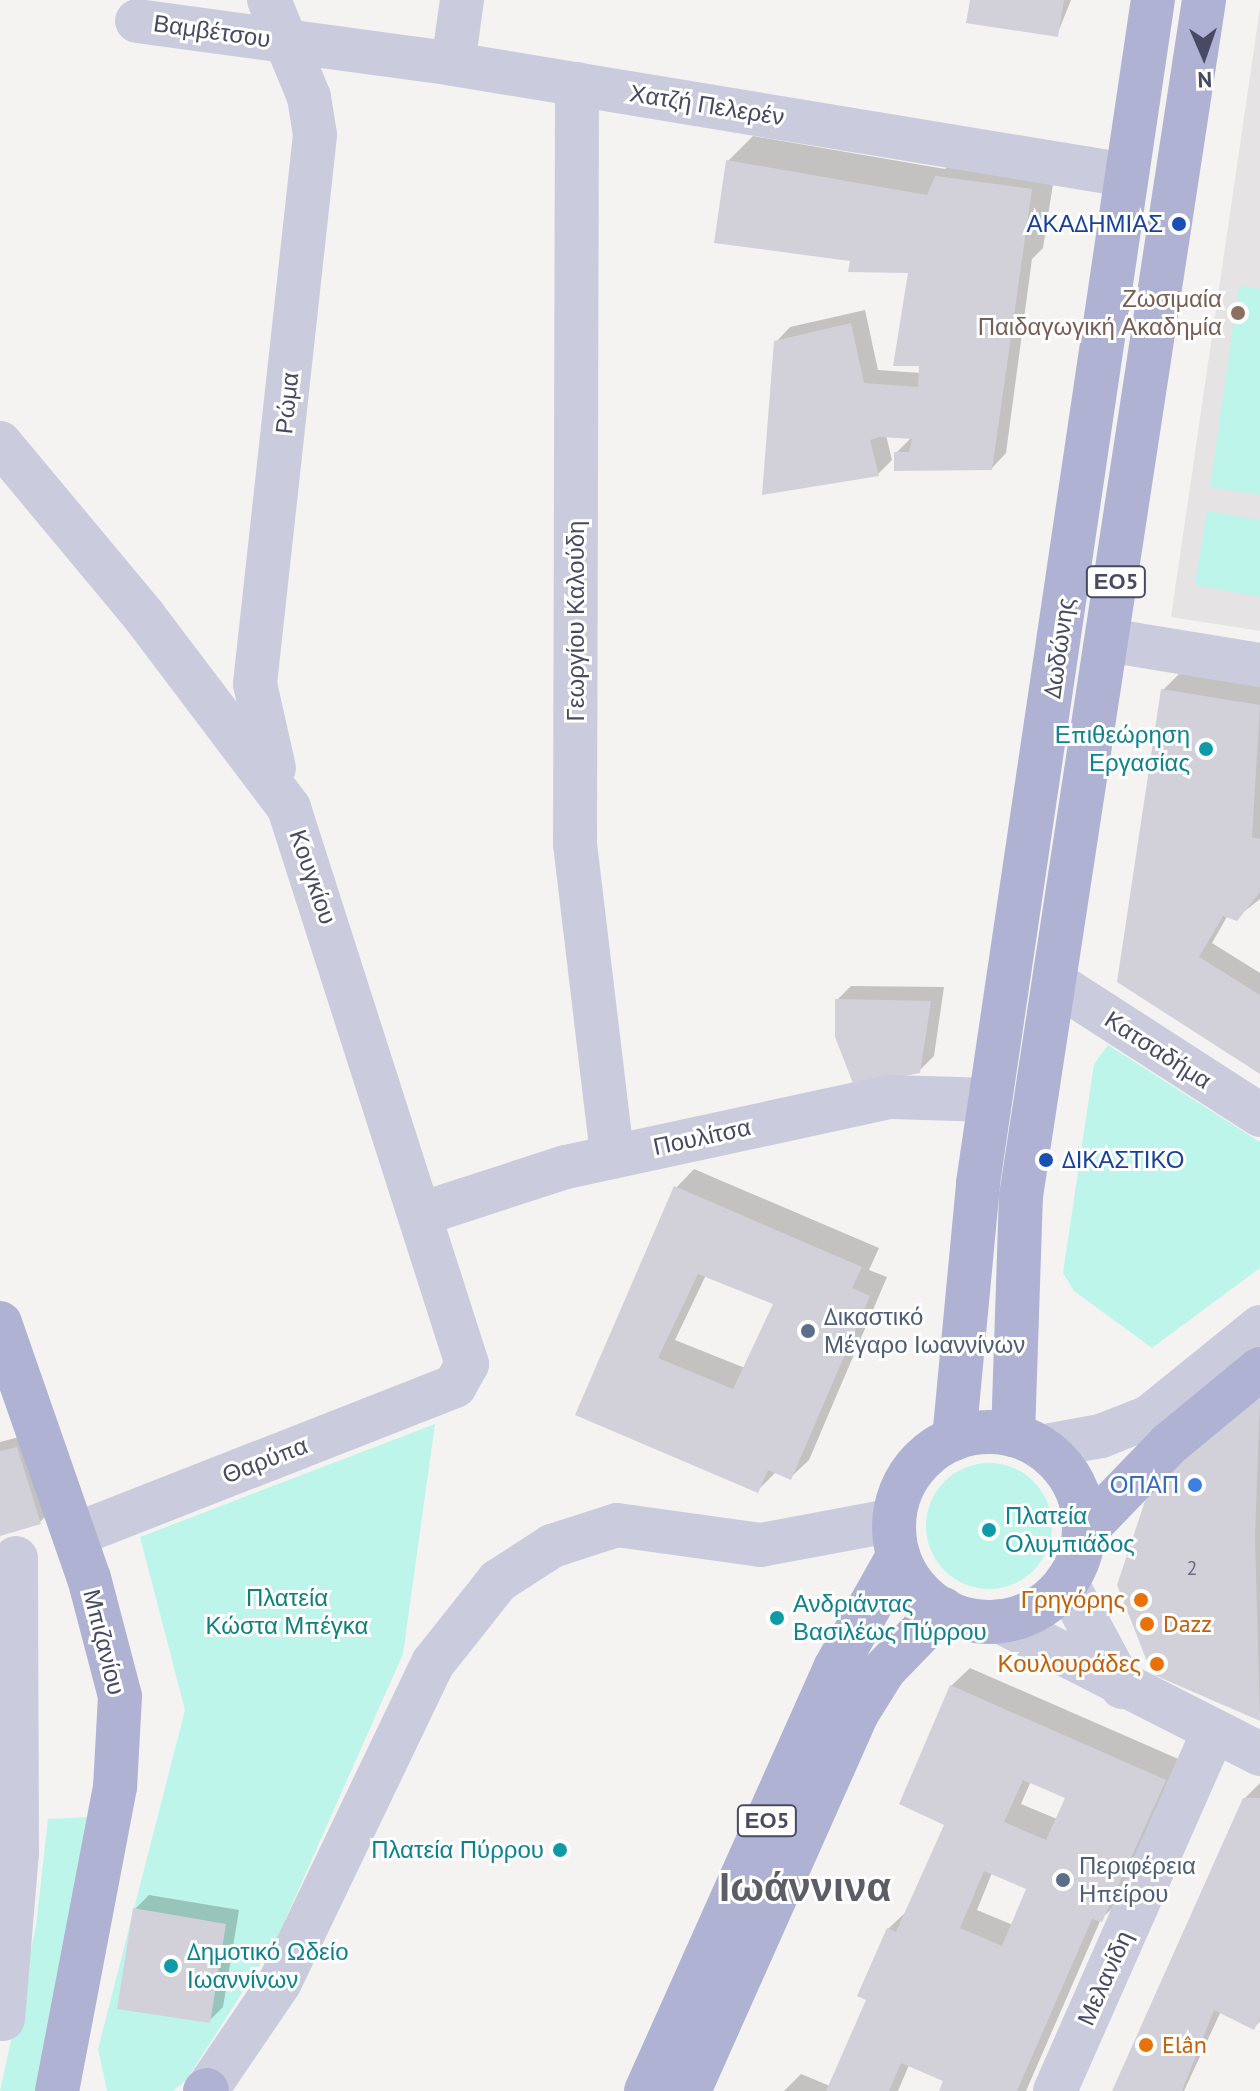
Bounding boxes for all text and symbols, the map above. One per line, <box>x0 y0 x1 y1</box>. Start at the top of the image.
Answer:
street label: Βαμβέτσου <box>152 9 272 53</box>
north arrow <box>1164 16 1244 96</box>
text: N <box>1197 66 1213 94</box>
street label: Χατζή Πελερέν <box>628 79 786 131</box>
place label: ΑΚΑΔΗΜΙΑΣ <box>1027 210 1163 238</box>
marker: ΑΚΑΔΗΜΙΑΣ <box>1170 215 1188 233</box>
place label: Ζωσιμαία Παιδαγωγική Ακαδημία <box>978 285 1222 341</box>
marker: Ζωσιμαία Παιδαγωγική Ακαδημία <box>1229 304 1247 322</box>
street label: Ρώμα <box>269 371 305 435</box>
street label: Γεωργίου Καλούδη <box>562 521 590 721</box>
road number: ΕΟ5 <box>1084 564 1148 600</box>
street label: Δωδώνης <box>1038 596 1080 700</box>
place label: Επιθεώρηση Εργασίας <box>1055 721 1190 777</box>
marker: Επιθεώρηση Εργασίας <box>1197 740 1215 758</box>
street label: Κουγκίου <box>283 826 343 928</box>
street label: Κατσαδήμα <box>1099 1005 1217 1095</box>
street label: Πουλίτσα <box>651 1113 753 1161</box>
place label: ΔΙΚΑΣΤΙΚΟ <box>1062 1146 1184 1174</box>
marker: ΔΙΚΑΣΤΙΚΟ <box>1037 1151 1055 1169</box>
place label: Δικαστικό Μέγαρο Ιωαννίνων <box>824 1303 1025 1359</box>
marker: Δικαστικό Μέγαρο Ιωαννίνων <box>799 1322 817 1340</box>
street label: Θαρύπα <box>218 1431 312 1489</box>
place label: ΟΠΑΠ <box>1110 1471 1179 1499</box>
marker: ΟΠΑΠ <box>1186 1476 1204 1494</box>
place label: Πλατεία Ολυμπιάδος <box>1005 1502 1135 1558</box>
marker: Πλατεία Ολυμπιάδος <box>980 1521 998 1539</box>
house number: 2 <box>1187 1556 1197 1580</box>
park label: Πλατεία Κώστα Μπέγκα <box>206 1584 368 1640</box>
street label: Μπιζανίου <box>77 1586 131 1698</box>
place label: Γρηγόρης <box>1021 1586 1125 1614</box>
place label: Ανδριάντας Βασιλέως Πύρρου <box>793 1590 987 1646</box>
marker: Γρηγόρης <box>1132 1591 1150 1609</box>
marker: Ανδριάντας Βασιλέως Πύρρου <box>768 1609 786 1627</box>
place label: Dazz <box>1163 1610 1212 1638</box>
marker: Dazz <box>1138 1615 1156 1633</box>
place label: Κουλουράδες <box>998 1650 1141 1678</box>
marker: Κουλουράδες <box>1148 1655 1166 1673</box>
road number: ΕΟ5 <box>735 1803 799 1839</box>
place label: Πλατεία Πύρρου <box>371 1836 544 1864</box>
marker: Πλατεία Πύρρου <box>551 1841 569 1859</box>
place label: Περιφέρεια Ηπείρου <box>1079 1852 1196 1908</box>
district label: Ιωάννινα <box>719 1862 891 1910</box>
marker: Περιφέρεια Ηπείρου <box>1054 1871 1072 1889</box>
street label: Μελανίδη <box>1071 1926 1139 2030</box>
place label: Δημοτικό Ωδείο Ιωαννίνων <box>187 1938 348 1994</box>
marker: Δημοτικό Ωδείο Ιωαννίνων <box>162 1957 180 1975</box>
place label: Elân <box>1162 2031 1207 2059</box>
marker: Elân <box>1137 2036 1155 2054</box>

